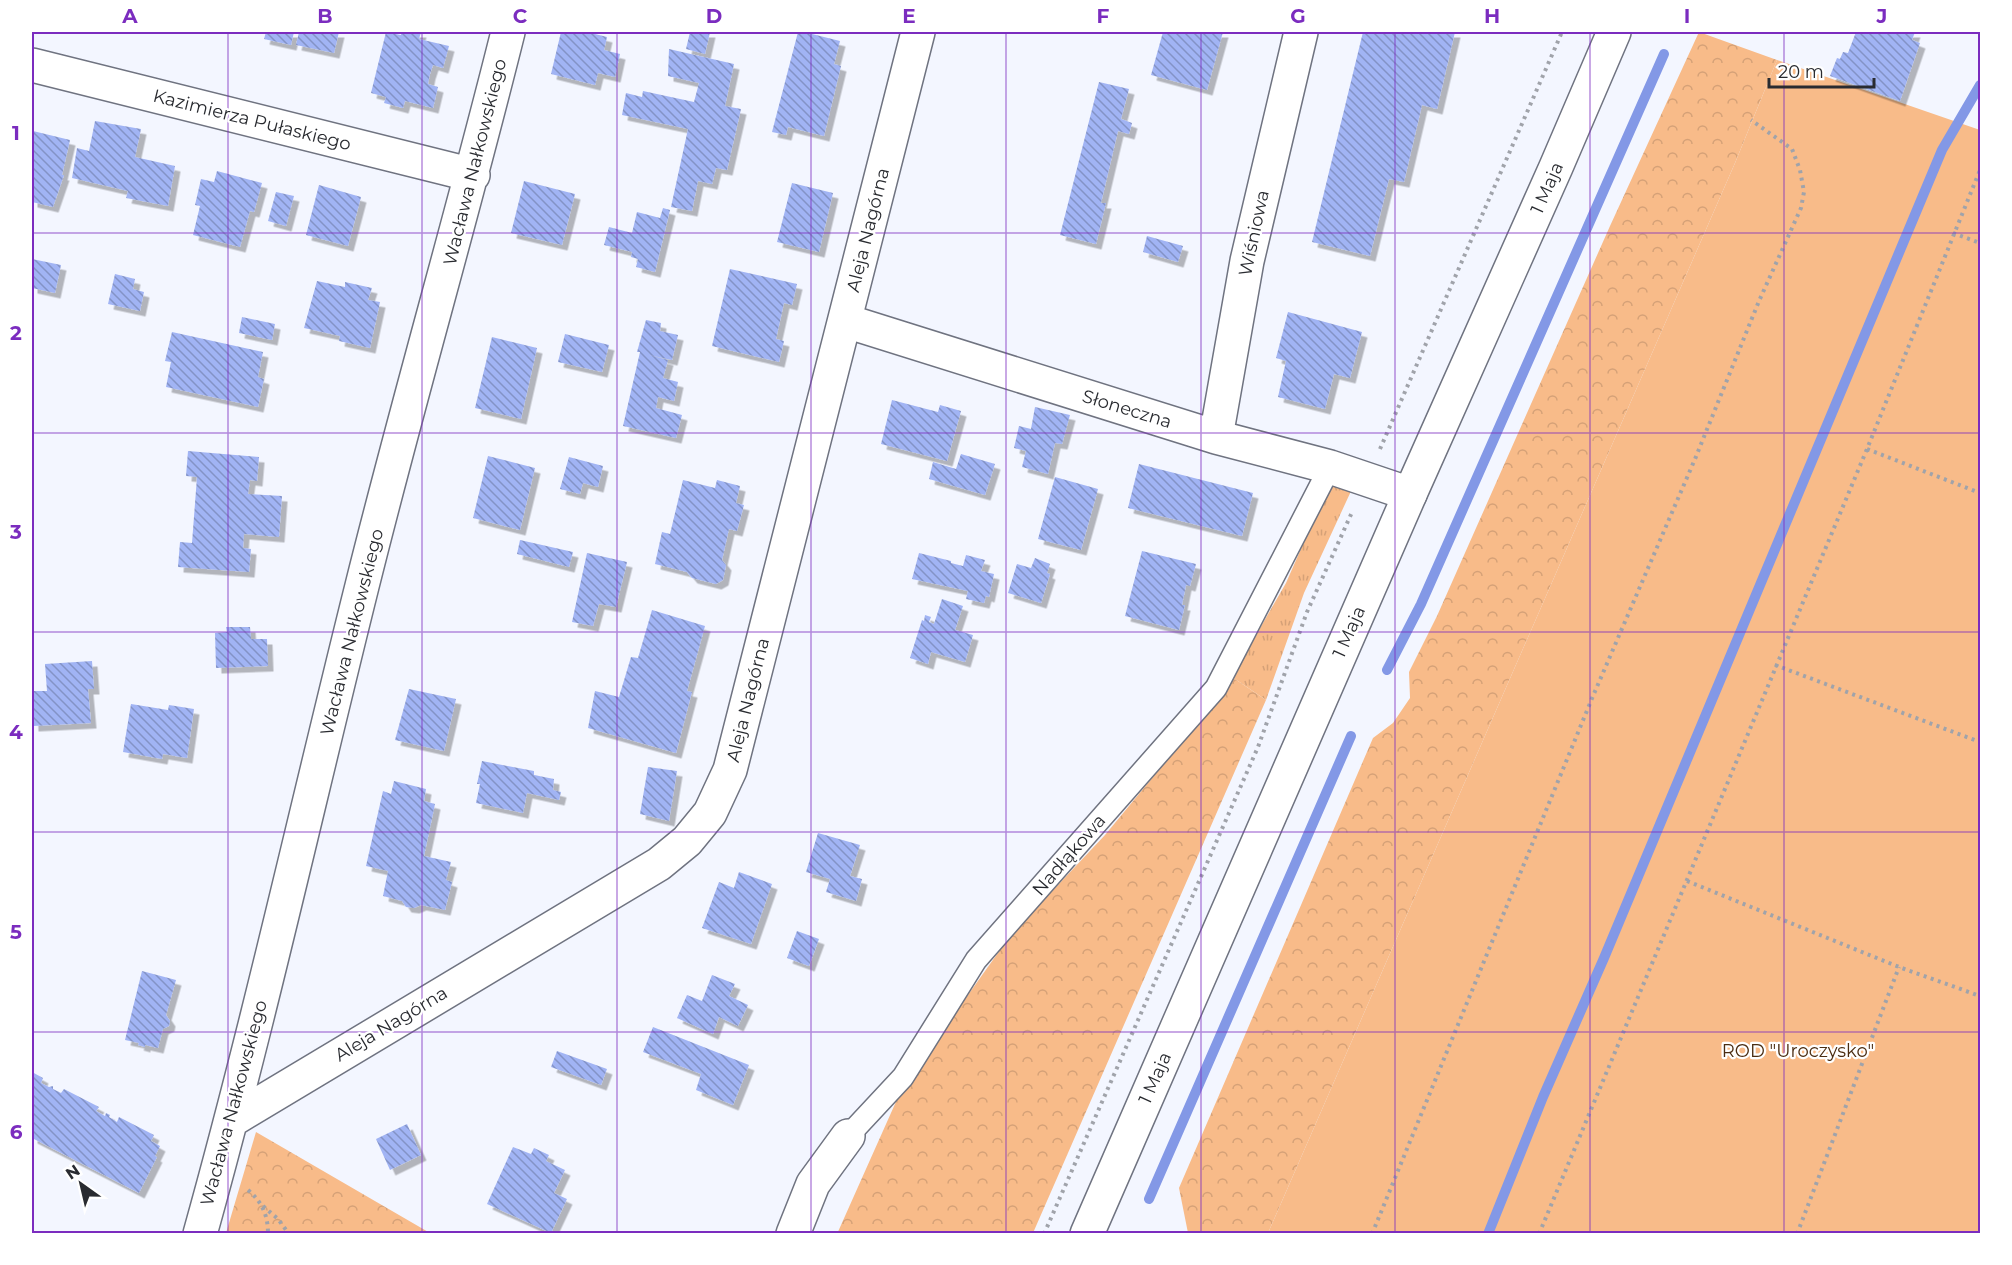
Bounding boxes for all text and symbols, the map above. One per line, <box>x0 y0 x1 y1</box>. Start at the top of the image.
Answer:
text: A <box>121 4 138 28</box>
text: B <box>317 4 333 28</box>
text: C <box>513 4 528 28</box>
text: D <box>706 4 722 28</box>
text: E <box>902 4 916 28</box>
text: F <box>1097 4 1110 28</box>
text: G <box>1290 4 1306 28</box>
text: H <box>1484 4 1500 28</box>
text: I <box>1684 4 1690 28</box>
text: J <box>1876 4 1887 28</box>
scale bar <box>1769 51 1874 89</box>
street label: Wacława Nałkowskiego <box>439 56 511 268</box>
text: 20 m <box>1778 61 1824 83</box>
street label: Kazimierza Pułaskiego <box>151 85 353 155</box>
text: 1 <box>12 121 20 145</box>
street label: 1 Maja <box>1526 159 1568 217</box>
street label: Aleja Nagórna <box>842 165 894 295</box>
street label: Wiśniowa <box>1234 188 1274 278</box>
text: 2 <box>10 321 22 345</box>
street label: Słoneczna <box>1080 385 1174 433</box>
text: 3 <box>9 520 22 544</box>
street label: Wacława Nałkowskiego <box>316 526 388 738</box>
street label: 1 Maja <box>1328 603 1370 661</box>
street label: Aleja Nagórna <box>722 635 774 765</box>
text: 4 <box>9 720 23 744</box>
street label: Nadłąkowa <box>1028 810 1110 900</box>
text: 5 <box>10 920 22 944</box>
street label: Aleja Nagórna <box>331 982 451 1066</box>
street label: Wacława Nałkowskiego <box>196 998 272 1208</box>
park label: ROD "Uroczysko" <box>1722 1040 1874 1062</box>
street label: 1 Maja <box>1134 1049 1176 1107</box>
text: 6 <box>10 1120 23 1144</box>
north arrow <box>51 1154 111 1214</box>
text: N <box>62 1160 84 1183</box>

